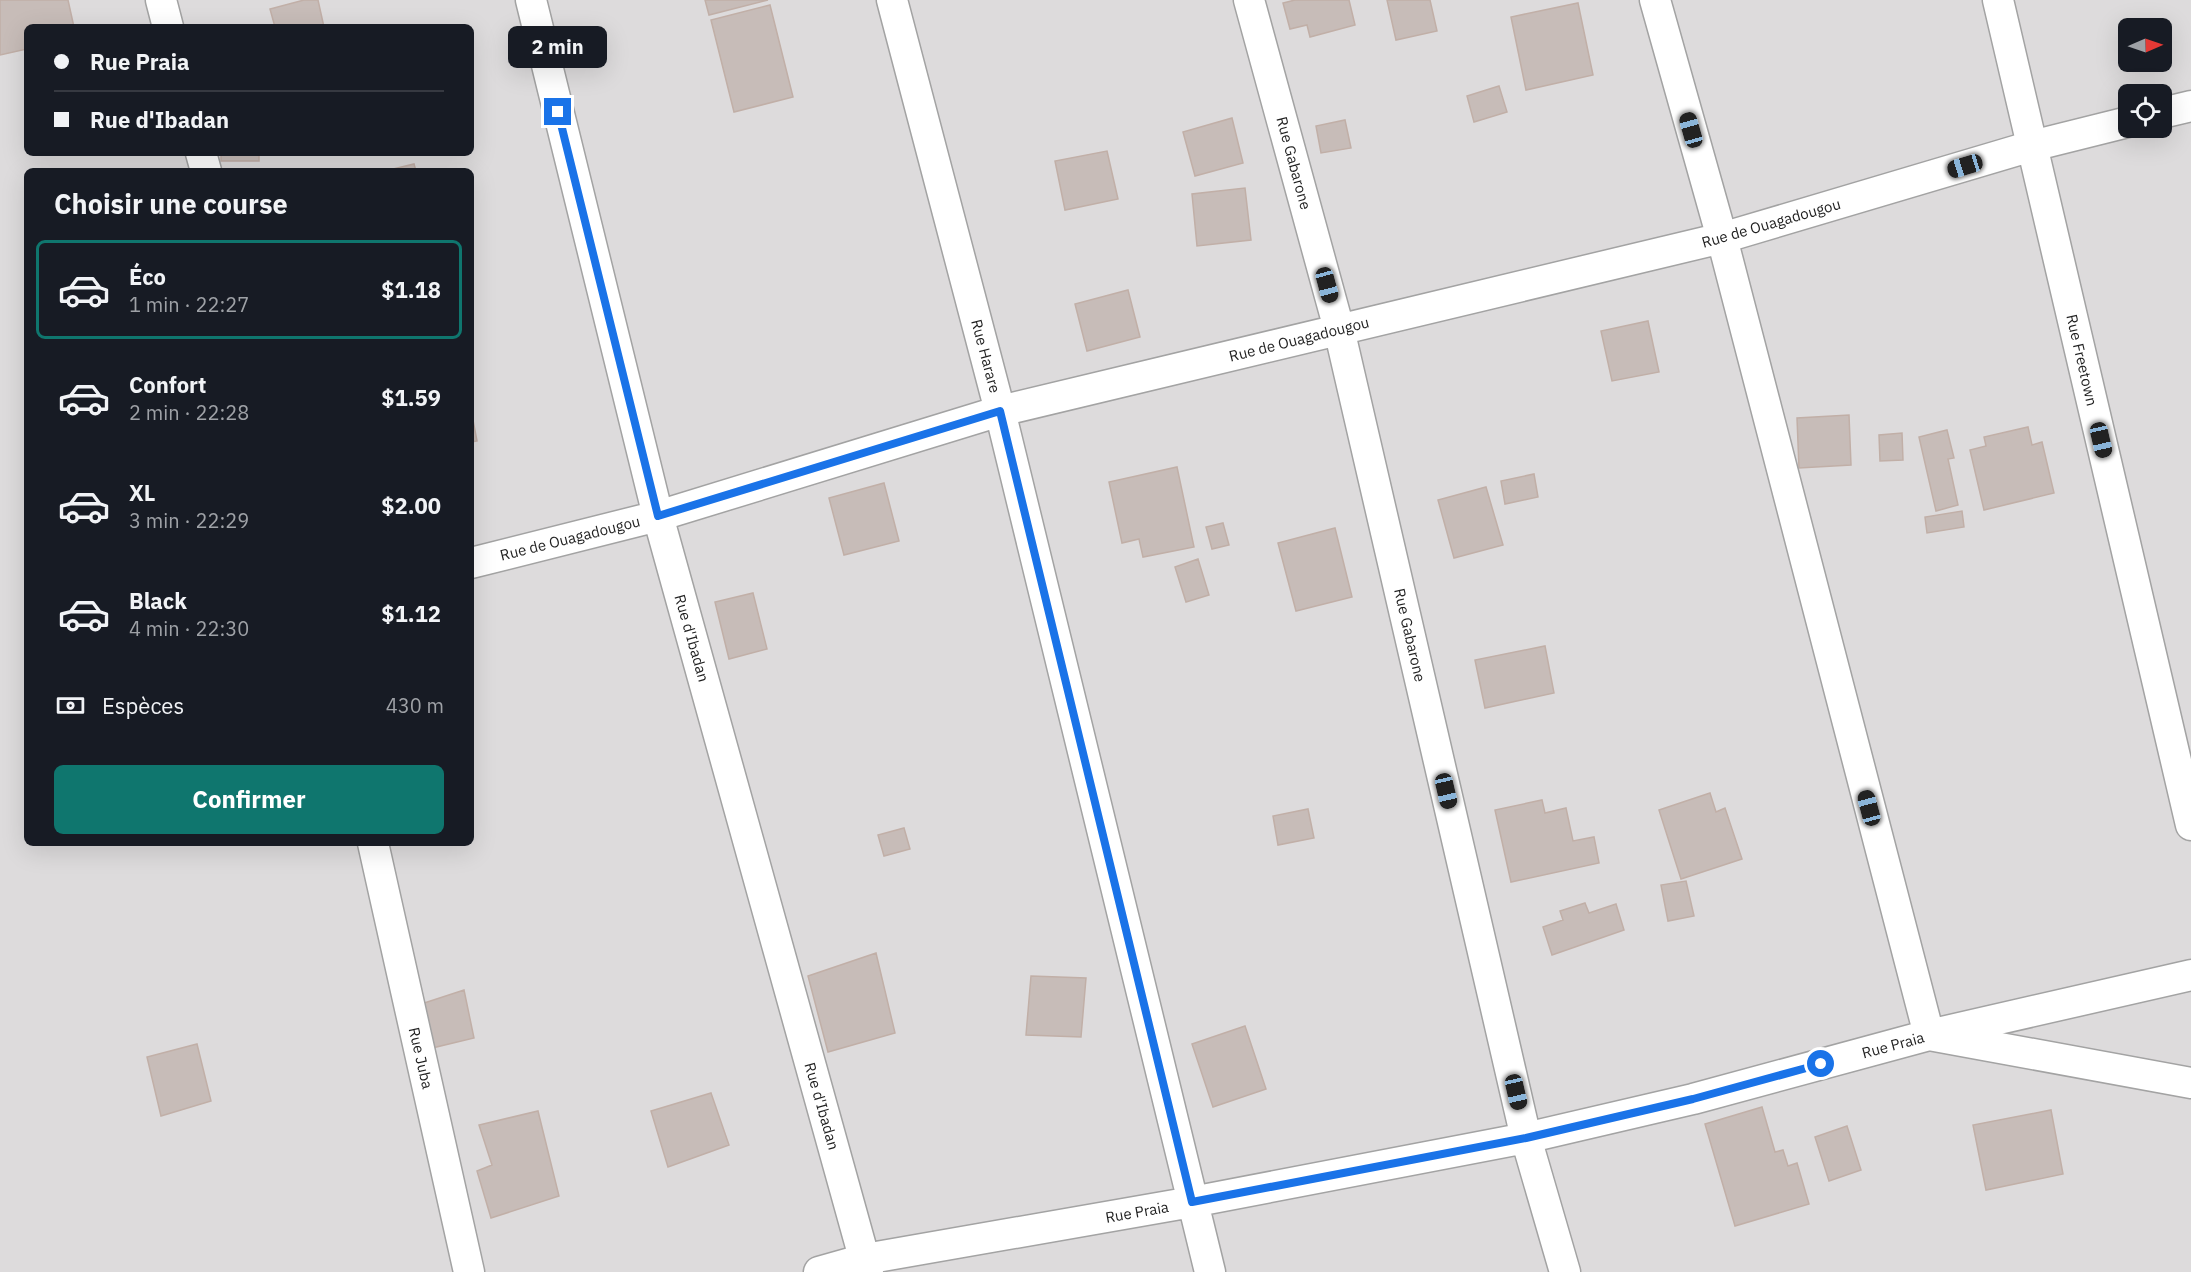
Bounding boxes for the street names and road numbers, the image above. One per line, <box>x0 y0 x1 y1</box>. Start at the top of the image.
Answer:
street label: Rue Gabarone <box>1272 114 1316 212</box>
street label: Rue de Ouagadougou <box>1699 194 1843 252</box>
street label: Rue de Ouagadougou <box>1227 312 1371 366</box>
street label: Rue Freetown <box>2062 312 2102 408</box>
street label: Rue Harare <box>967 317 1005 395</box>
street label: Rue de Ouagadougou <box>498 511 642 565</box>
street label: Rue Gabarone <box>1390 586 1430 684</box>
street label: Rue d'Ibadan <box>670 592 714 684</box>
street label: Rue Juba <box>405 1025 437 1091</box>
street label: Rue Praia <box>1860 1028 1926 1062</box>
street label: Rue d'Ibadan <box>800 1060 844 1152</box>
street label: Rue Praia <box>1104 1197 1170 1227</box>

